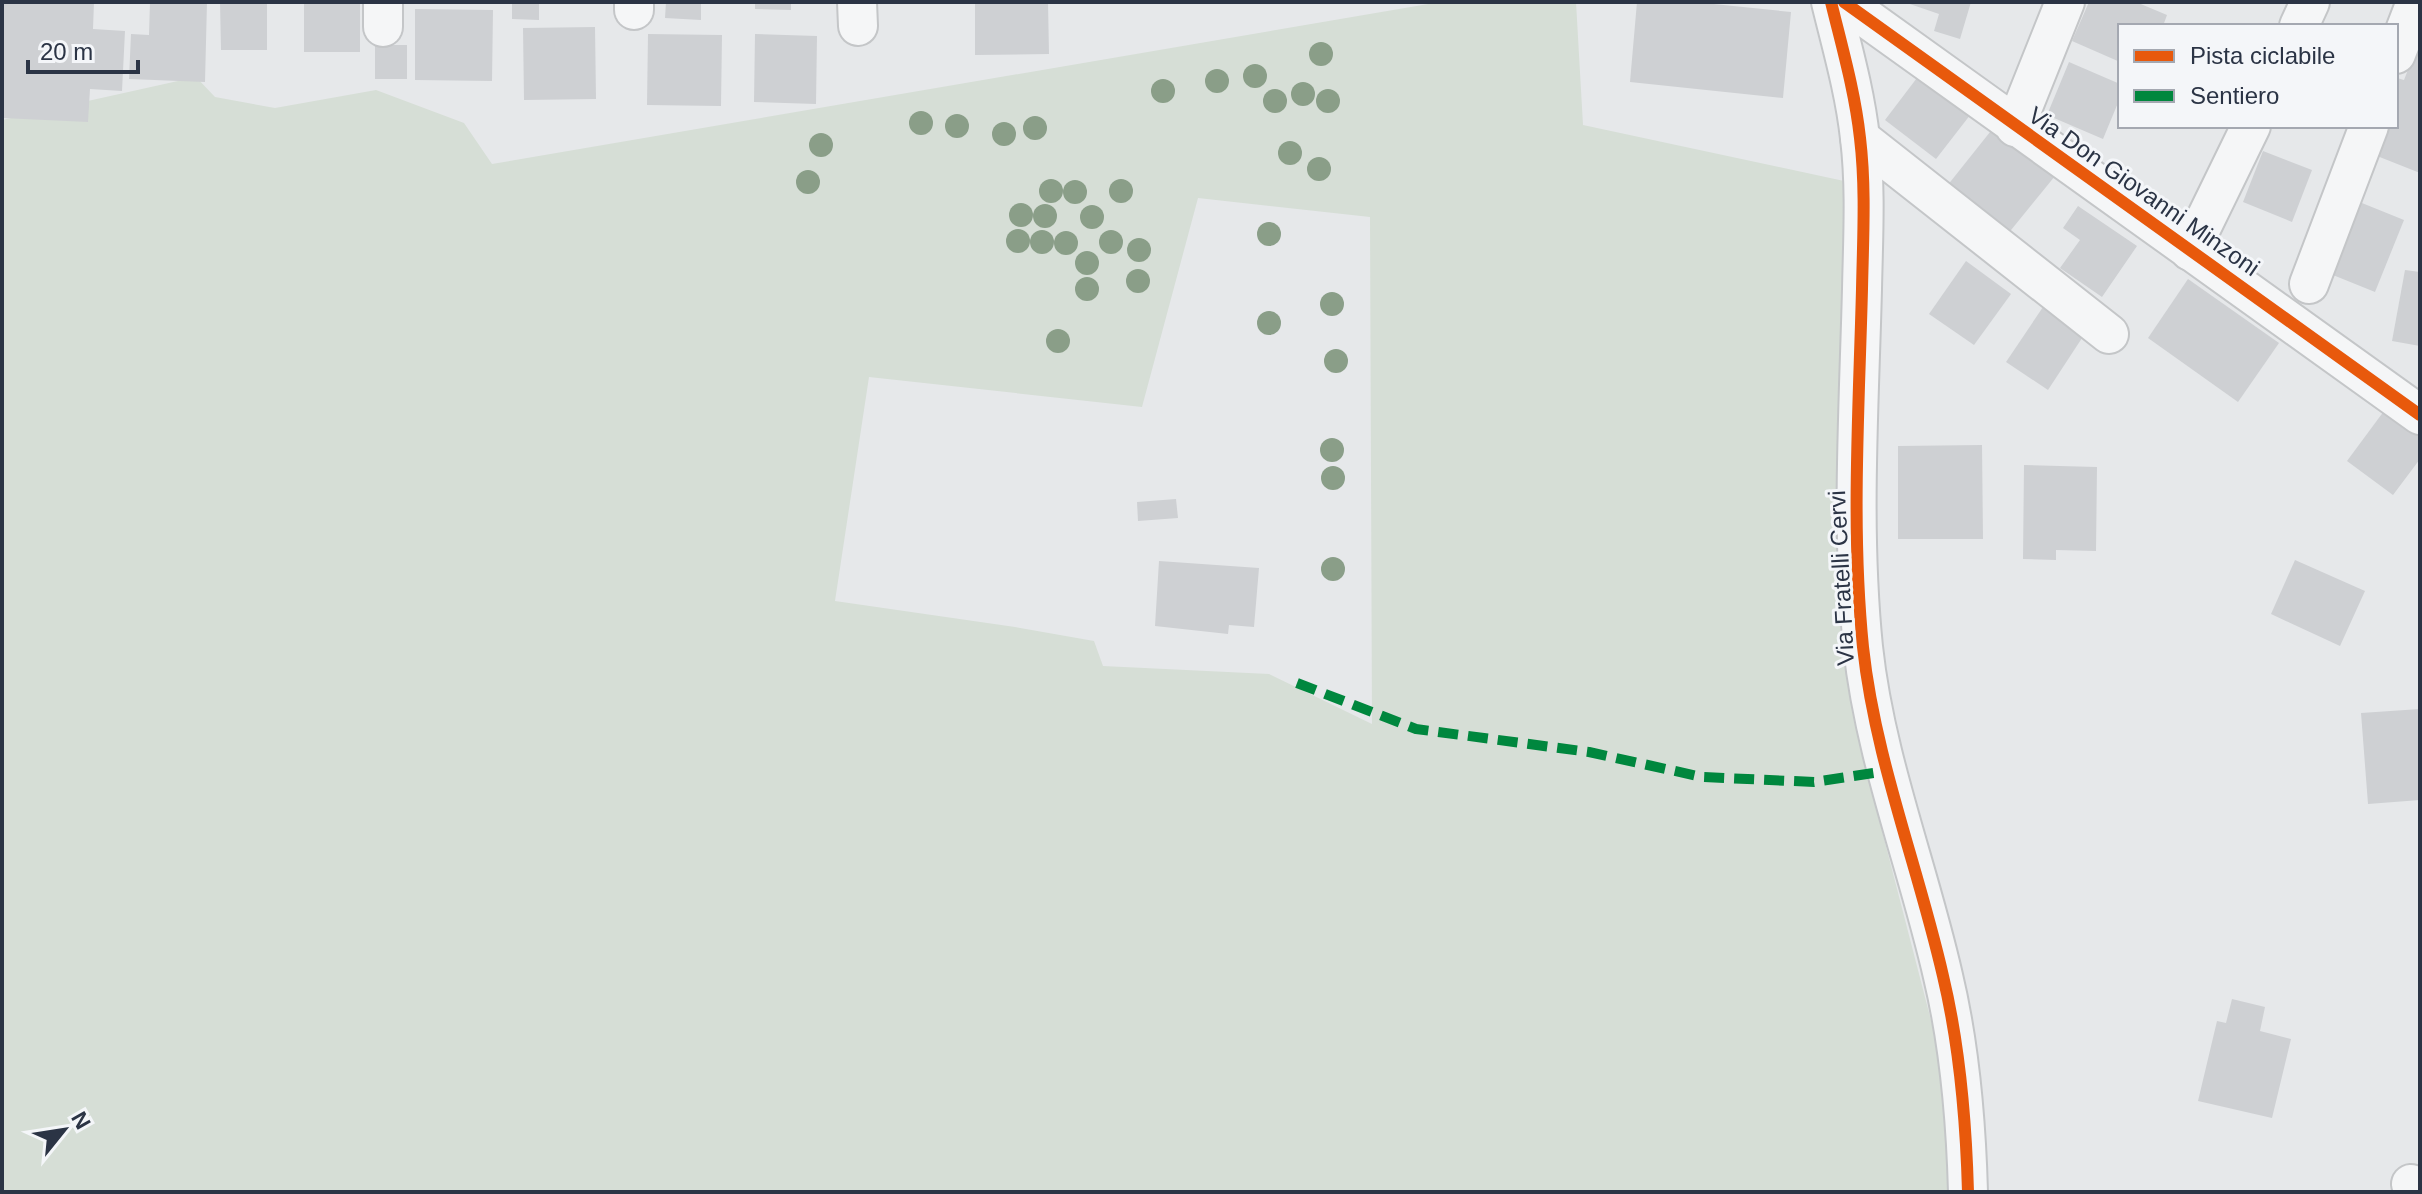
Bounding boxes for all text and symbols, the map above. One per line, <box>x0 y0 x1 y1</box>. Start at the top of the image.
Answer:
scale bar <box>28 24 138 74</box>
legend <box>2118 24 2398 128</box>
text: 20 m <box>40 38 93 65</box>
text: Pista ciclabile <box>2190 42 2335 69</box>
text: Sentiero <box>2190 82 2279 109</box>
street label: Via Don Giovanni Minzoni <box>2023 101 2265 281</box>
street label: Via Fratelli Cervi <box>1823 490 1859 666</box>
north arrow <box>24 1090 104 1170</box>
text: N <box>66 1107 96 1133</box>

